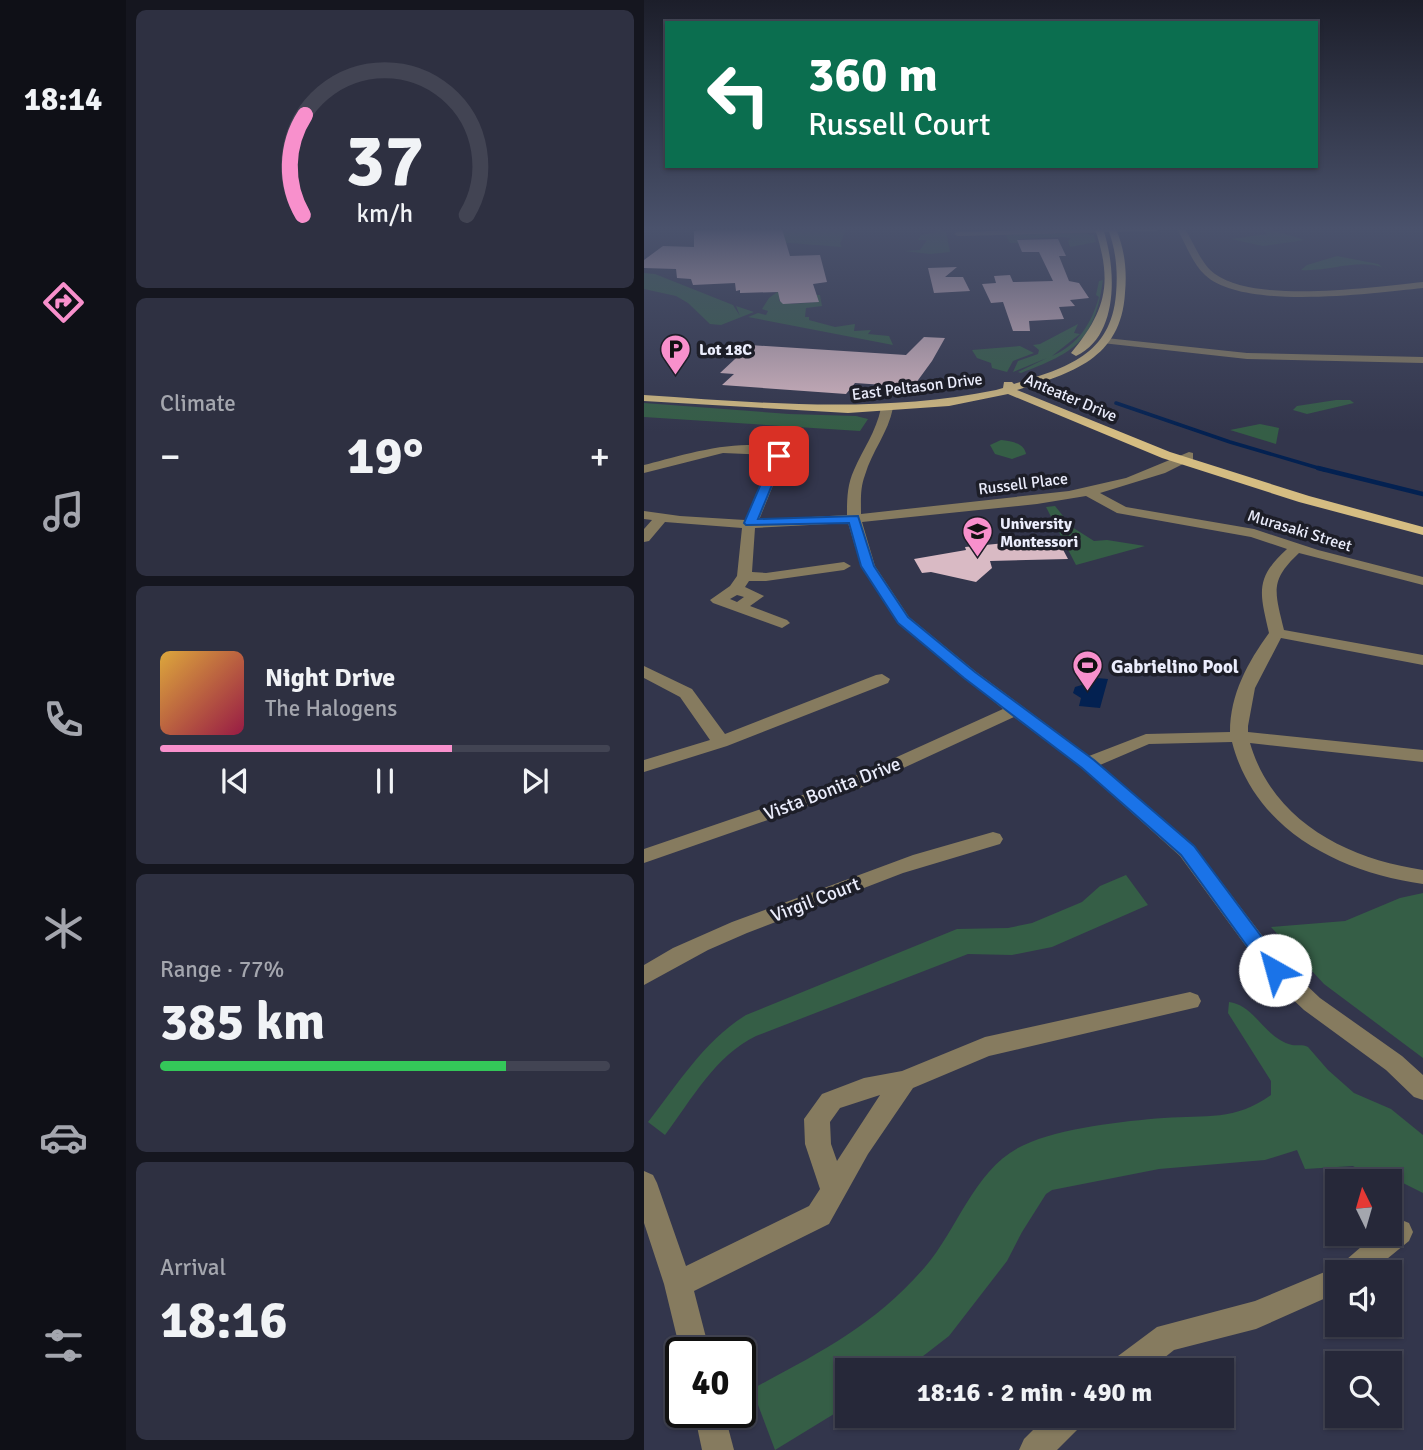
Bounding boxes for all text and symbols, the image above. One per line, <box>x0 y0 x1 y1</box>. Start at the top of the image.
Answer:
text: 360 m <box>808 45 938 105</box>
icon: left <box>693 49 784 140</box>
text: 18:14 <box>24 80 102 119</box>
text: Russell Court <box>808 105 990 144</box>
text: 37 <box>346 117 424 206</box>
text: km/h <box>357 198 413 229</box>
icon: directions <box>39 278 88 327</box>
parking icon: Lot 18C <box>659 332 693 376</box>
place label: Lot 18C <box>699 340 752 360</box>
street label: East Peltason Drive <box>851 369 984 405</box>
street label: Anteater Drive <box>1021 369 1120 426</box>
text: Climate <box>160 389 236 418</box>
text: 19° <box>347 424 423 488</box>
pin <box>749 426 809 486</box>
text: − <box>160 433 181 480</box>
text: + <box>589 433 610 480</box>
icon: arrive <box>760 437 798 475</box>
street label: Russell Place <box>977 469 1069 499</box>
icon: music <box>39 487 88 536</box>
street label: Murasaki Street <box>1245 506 1355 556</box>
place label: University Montessori <box>1000 514 1078 552</box>
school or university icon: University Montessori <box>960 515 994 559</box>
sports icon: Gabrielino Pool <box>1071 649 1105 693</box>
place label: Gabrielino Pool <box>1111 655 1239 679</box>
text: Night Drive <box>265 662 395 694</box>
text: The Halogens <box>265 694 397 723</box>
icon: phone <box>39 695 88 744</box>
street label: Vista Bonita Drive <box>761 752 904 826</box>
icon: previous <box>216 762 254 800</box>
icon: pause <box>366 762 404 800</box>
icon: next <box>516 762 554 800</box>
street label: Virgil Court <box>767 872 864 928</box>
icon: climate <box>39 904 88 953</box>
position arrow <box>1238 933 1312 1007</box>
text: Range · 77% <box>160 955 284 984</box>
text: 385 km <box>160 990 325 1054</box>
icon: car <box>39 1113 88 1162</box>
north arrow <box>1325 1169 1402 1246</box>
map controls <box>1325 1169 1402 1428</box>
text: Arrival <box>160 1253 226 1282</box>
button: sound <box>1325 1260 1402 1337</box>
text: 18:16 <box>160 1288 288 1352</box>
icon: filters <box>39 1321 88 1370</box>
speed limit sign: 40 <box>665 1337 756 1428</box>
button: search <box>1325 1351 1402 1428</box>
text: 18:16 · 2 min · 490 m <box>917 1377 1152 1409</box>

